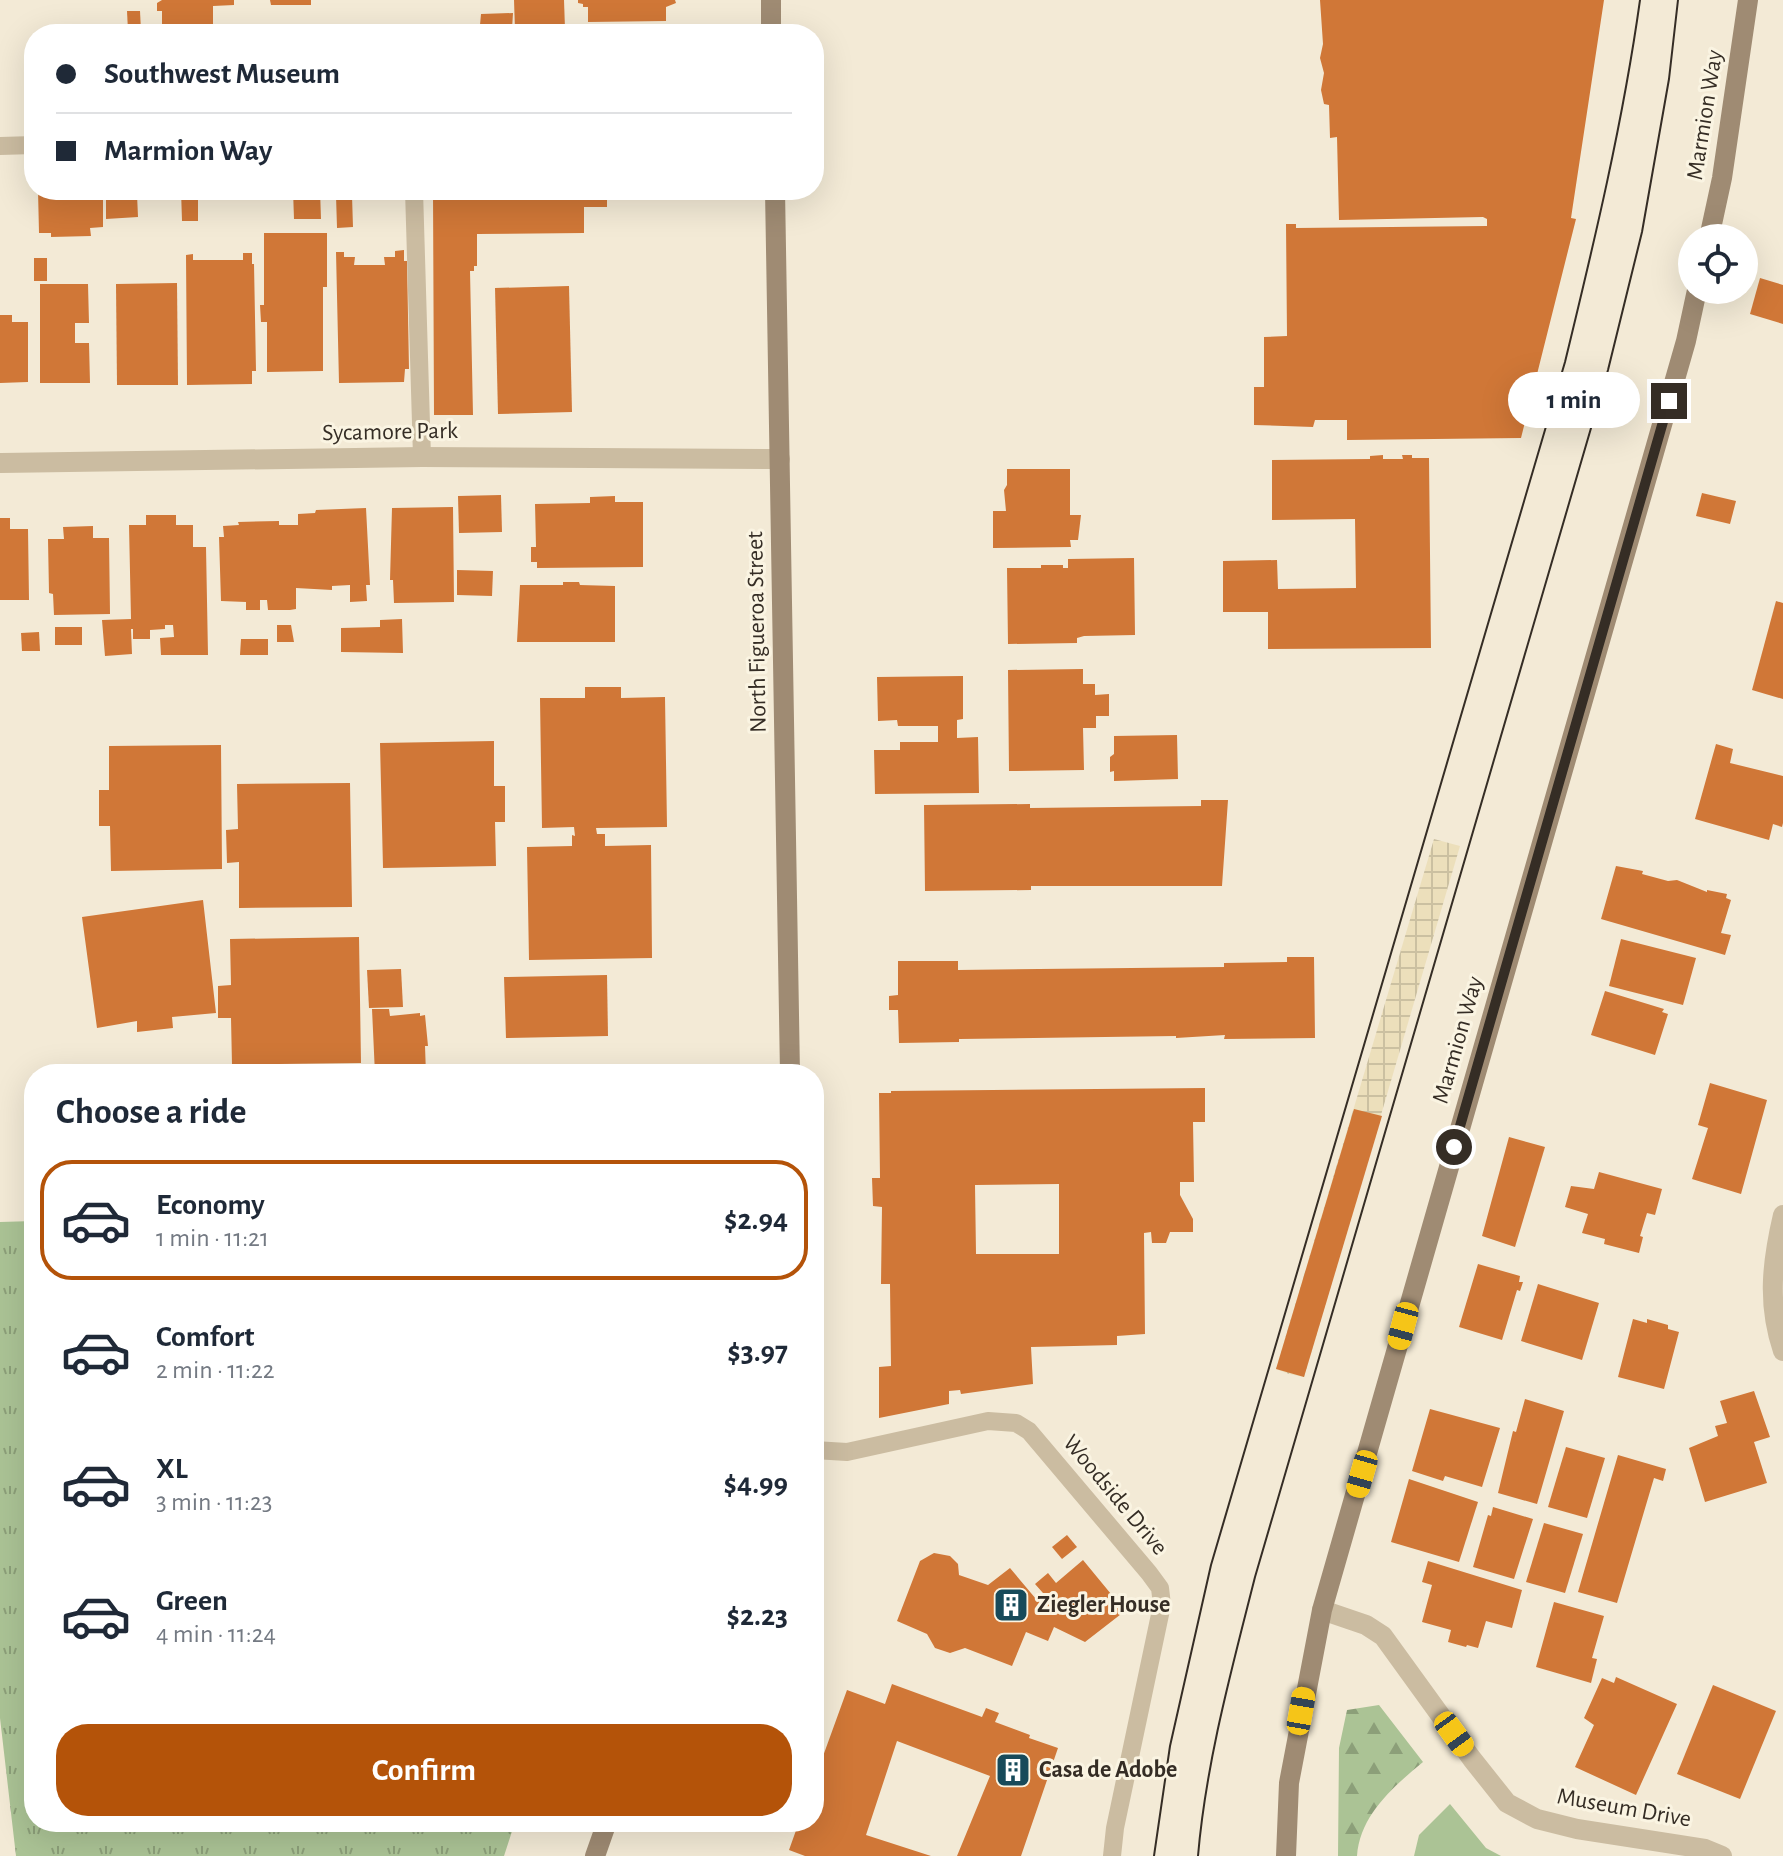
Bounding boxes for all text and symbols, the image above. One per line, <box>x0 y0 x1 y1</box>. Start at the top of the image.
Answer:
street label: Marmion Way <box>1683 48 1727 182</box>
text: Southwest Museum <box>104 59 340 89</box>
text: Marmion Way <box>104 136 272 166</box>
map controls <box>1678 224 1758 304</box>
button: locate <box>1678 224 1758 304</box>
callout: 1 min <box>1509 373 1641 429</box>
route end <box>1651 383 1687 419</box>
text: 1 min <box>1547 387 1601 413</box>
street label: Sycamore Park <box>322 419 458 445</box>
street label: North Figueroa Street <box>743 531 771 733</box>
street label: Marmion Way <box>1428 974 1488 1106</box>
text: Choose a ride <box>56 1094 246 1130</box>
route start <box>1436 1129 1472 1165</box>
icon: car <box>60 1184 132 1256</box>
text: Economy <box>156 1190 265 1220</box>
text: $2.94 <box>724 1205 788 1235</box>
text: 1 min · 11:21 <box>156 1225 269 1251</box>
car <box>1385 1300 1421 1352</box>
icon: car <box>60 1316 132 1388</box>
text: Comfort <box>156 1322 255 1352</box>
text: $3.97 <box>727 1337 788 1367</box>
text: 2 min · 11:22 <box>156 1357 275 1383</box>
street label: Woodside Drive <box>1058 1430 1172 1560</box>
icon: car <box>60 1448 132 1520</box>
car <box>1344 1448 1380 1500</box>
text: XL <box>156 1454 188 1484</box>
text: $4.99 <box>724 1469 788 1499</box>
text: 3 min · 11:23 <box>156 1489 272 1515</box>
icon: car <box>60 1580 132 1652</box>
text: Green <box>156 1586 228 1616</box>
building icon: Ziegler House <box>992 1586 1030 1624</box>
place label: Ziegler House <box>1037 1593 1170 1617</box>
text: $2.23 <box>726 1601 788 1631</box>
text: 4 min · 11:24 <box>156 1621 276 1647</box>
car <box>1285 1685 1317 1737</box>
car <box>1430 1708 1478 1760</box>
button: Confirm <box>56 1724 792 1816</box>
building icon: Casa de Adobe <box>994 1751 1032 1789</box>
place label: Casa de Adobe <box>1039 1758 1177 1782</box>
street label: Museum Drive <box>1555 1784 1693 1832</box>

